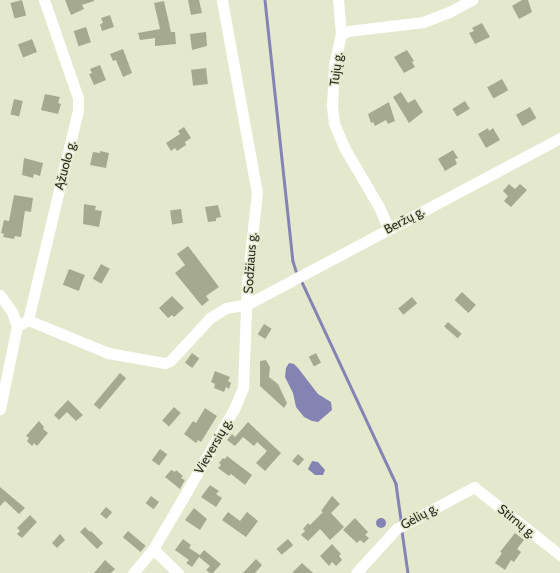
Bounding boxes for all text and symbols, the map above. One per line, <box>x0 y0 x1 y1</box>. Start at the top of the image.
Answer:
street label: Tujų g. <box>326 51 346 87</box>
street label: Ąžuolo g. <box>51 139 79 191</box>
street label: Beržų g. <box>381 203 427 237</box>
street label: Sodžiaus g. <box>240 232 260 294</box>
street label: Vieversių g. <box>191 415 235 477</box>
street label: Gėlių g. <box>398 499 440 533</box>
street label: Stirnų g. <box>495 501 539 541</box>

